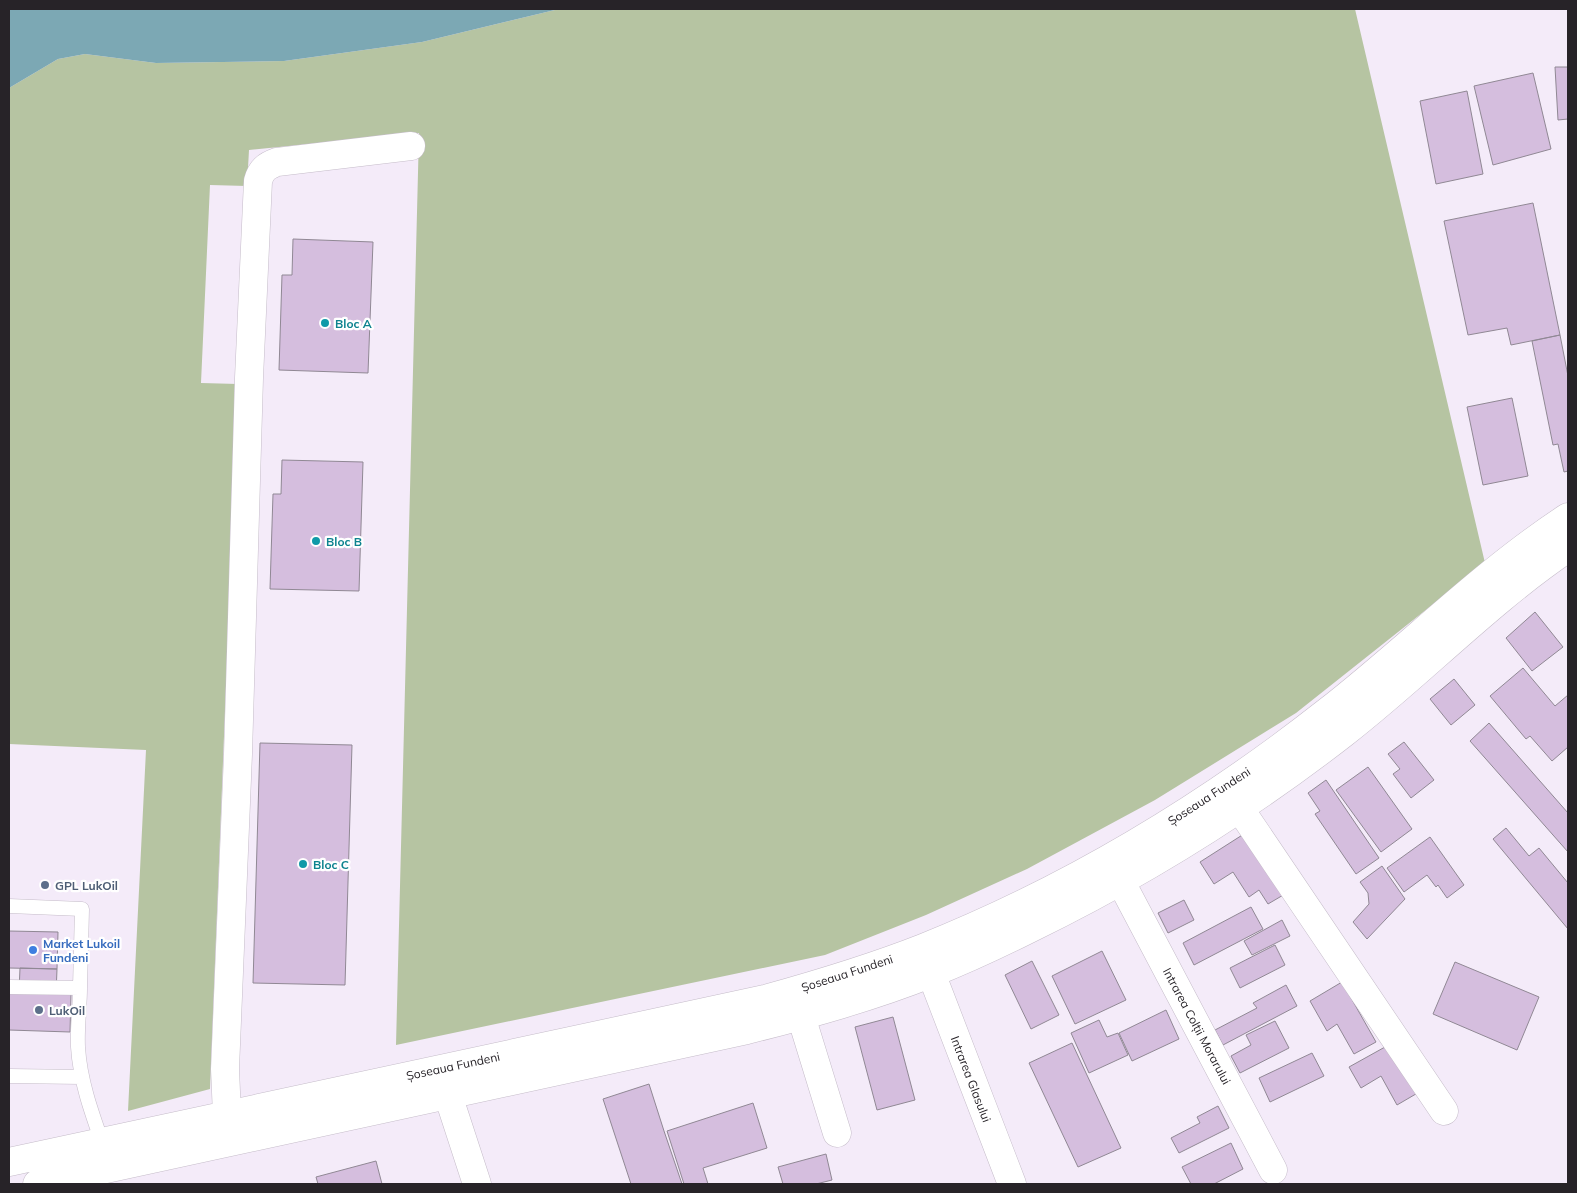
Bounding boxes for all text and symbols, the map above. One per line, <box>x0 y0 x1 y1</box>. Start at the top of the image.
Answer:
place label: Bloc A <box>335 316 372 331</box>
marker: Bloc A <box>319 317 331 329</box>
place label: Bloc B <box>326 534 362 549</box>
marker: Bloc B <box>310 535 322 547</box>
street label: Șoseaua Fundeni <box>1165 764 1254 829</box>
place label: Bloc C <box>313 857 349 872</box>
marker: Bloc C <box>297 858 309 870</box>
place label: GPL LukOil <box>55 878 118 893</box>
marker: GPL LukOil <box>39 879 51 891</box>
place label: Market Lukoil Fundeni <box>43 936 120 965</box>
marker: Market Lukoil Fundeni <box>27 944 39 956</box>
street label: Șoseaua Fundeni <box>799 951 895 996</box>
street label: Intrarea Colții Morarului <box>1159 965 1234 1088</box>
place label: LukOil <box>49 1003 85 1018</box>
marker: LukOil <box>33 1004 45 1016</box>
street label: Intrarea Glasului <box>948 1034 994 1124</box>
street label: Șoseaua Fundeni <box>405 1049 502 1084</box>

